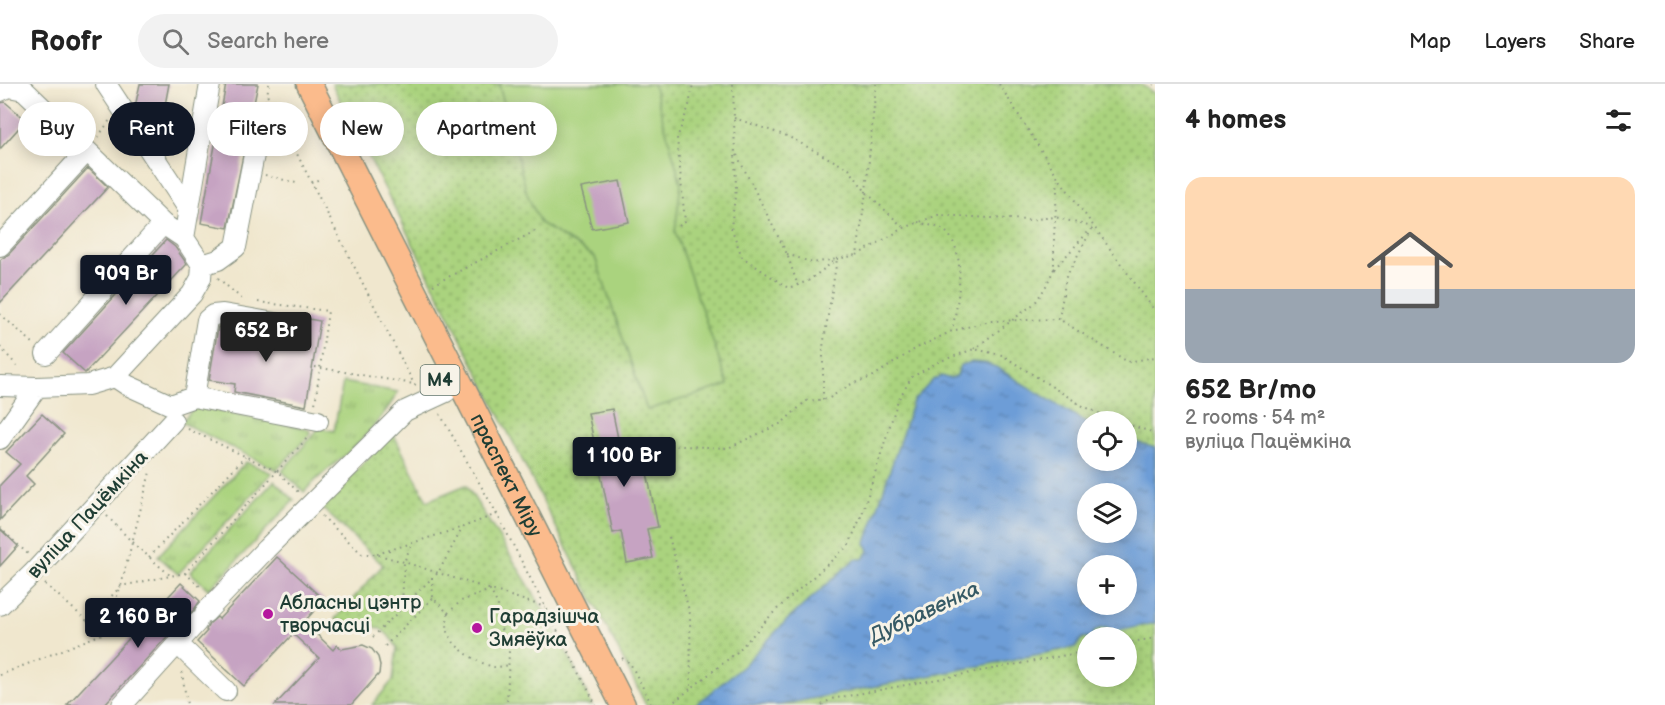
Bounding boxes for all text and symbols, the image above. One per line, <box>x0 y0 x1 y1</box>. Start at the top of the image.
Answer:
search box <box>138 14 558 68</box>
text: Roofr <box>30 25 102 58</box>
icon: search <box>159 25 192 58</box>
text: Search here <box>207 28 329 55</box>
text: Map <box>1409 29 1451 54</box>
text: Layers <box>1484 29 1546 54</box>
text: Share <box>1579 29 1635 54</box>
chip: Buy <box>18 102 96 156</box>
chip: Rent <box>108 102 195 156</box>
chip: Filters <box>207 102 308 156</box>
chip: New <box>320 102 404 156</box>
chip: Apartment <box>416 102 557 156</box>
icon: filters <box>1602 104 1635 137</box>
text: 4 homes <box>1185 105 1286 136</box>
icon: home <box>1356 216 1464 324</box>
pin: 909 Br <box>77 255 175 306</box>
text: 909 Br <box>94 262 158 286</box>
pin: 652 Br <box>217 312 315 363</box>
text: 652 Br <box>234 319 298 343</box>
road number: М4 <box>420 365 460 395</box>
text: 652 Br/mo <box>1185 375 1316 406</box>
text: 2 rooms · 54 m² <box>1185 406 1325 430</box>
street label: праспект Міру <box>465 410 547 541</box>
map controls <box>1077 411 1137 687</box>
button: locate <box>1077 411 1137 471</box>
text: вуліца Пацёмкіна <box>1185 430 1351 454</box>
pin: 1 100 Br <box>562 437 686 488</box>
text: 1 100 Br <box>587 444 661 468</box>
street label: вуліца Пацёмкіна <box>22 446 153 584</box>
button: layers <box>1077 483 1137 543</box>
button: + <box>1077 555 1137 615</box>
water label: Дубравенка <box>863 576 983 650</box>
place label: Абласны цэнтр творчасці <box>279 591 422 638</box>
pin: 2 160 Br <box>76 598 200 649</box>
text: 2 160 Br <box>99 605 177 629</box>
place label: Гарадзішча Змяёўка <box>489 605 599 652</box>
marker: Абласны цэнтр творчасці <box>261 607 275 621</box>
marker: Гарадзішча Змяёўка <box>470 621 484 635</box>
button: − <box>1077 627 1137 687</box>

